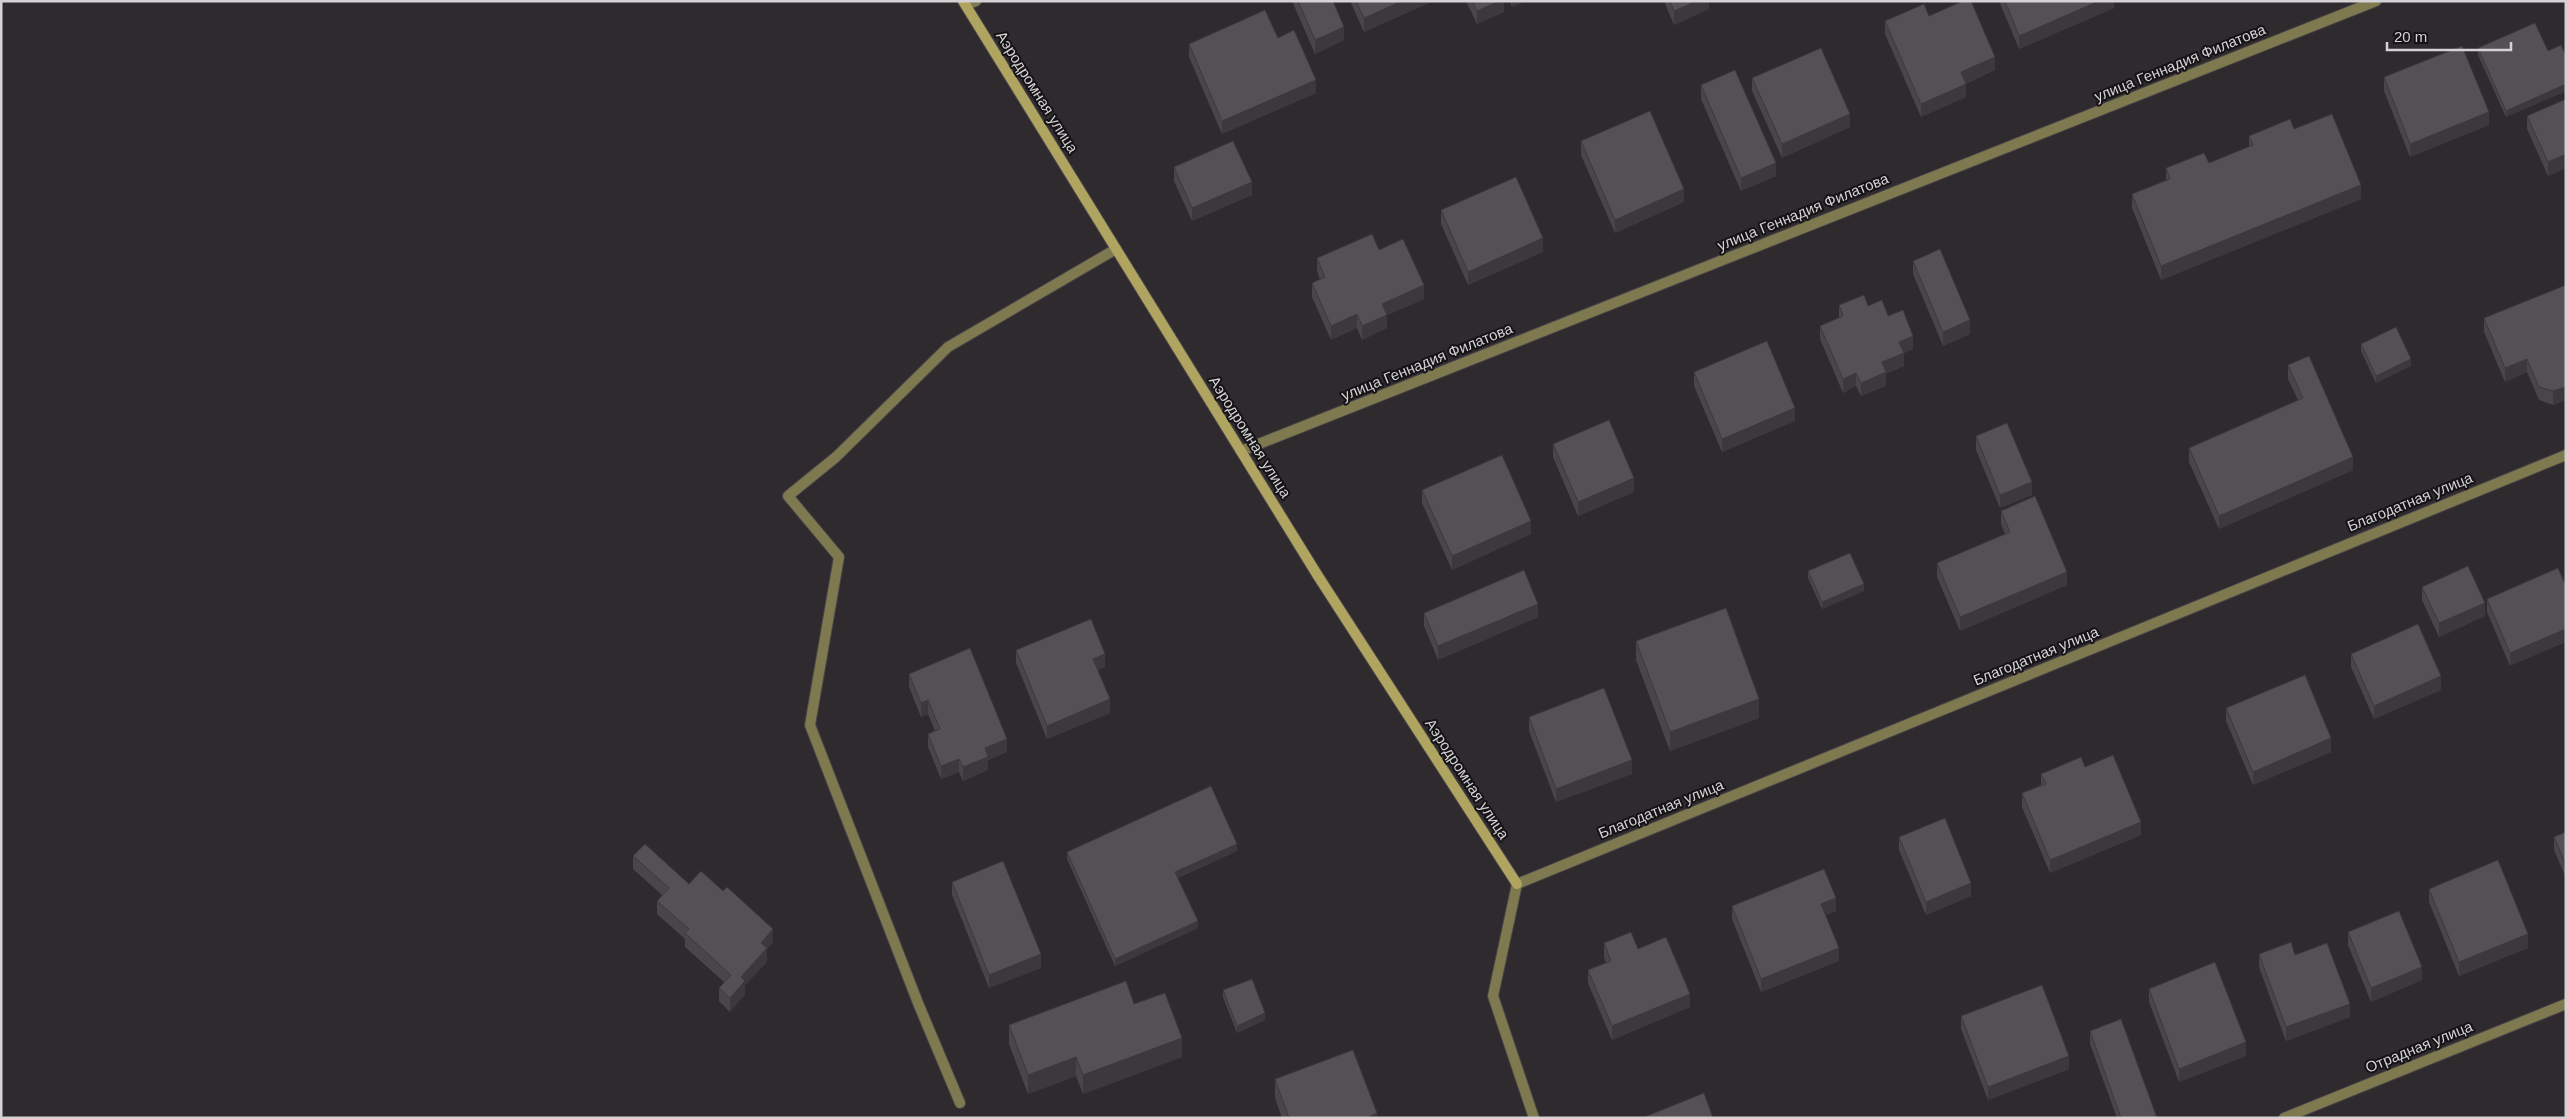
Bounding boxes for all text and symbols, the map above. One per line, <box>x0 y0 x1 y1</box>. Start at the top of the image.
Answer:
street label: улица Геннадия Филатова <box>2092 20 2268 105</box>
scale bar <box>2387 20 2511 52</box>
street label: Аэродромная улица <box>993 28 1082 156</box>
text: 20 m <box>2394 28 2427 45</box>
street label: улица Геннадия Филатова <box>1715 169 1891 254</box>
street label: улица Геннадия Филатова <box>1339 319 1515 404</box>
street label: Аэродромная улица <box>1206 373 1295 501</box>
street label: Благодатная улица <box>2345 468 2476 534</box>
street label: Благодатная улица <box>1971 622 2102 688</box>
street label: Аэродромная улица <box>1422 715 1513 843</box>
street label: Благодатная улица <box>1596 775 1727 841</box>
street label: Отрадная улица <box>2363 1017 2476 1076</box>

